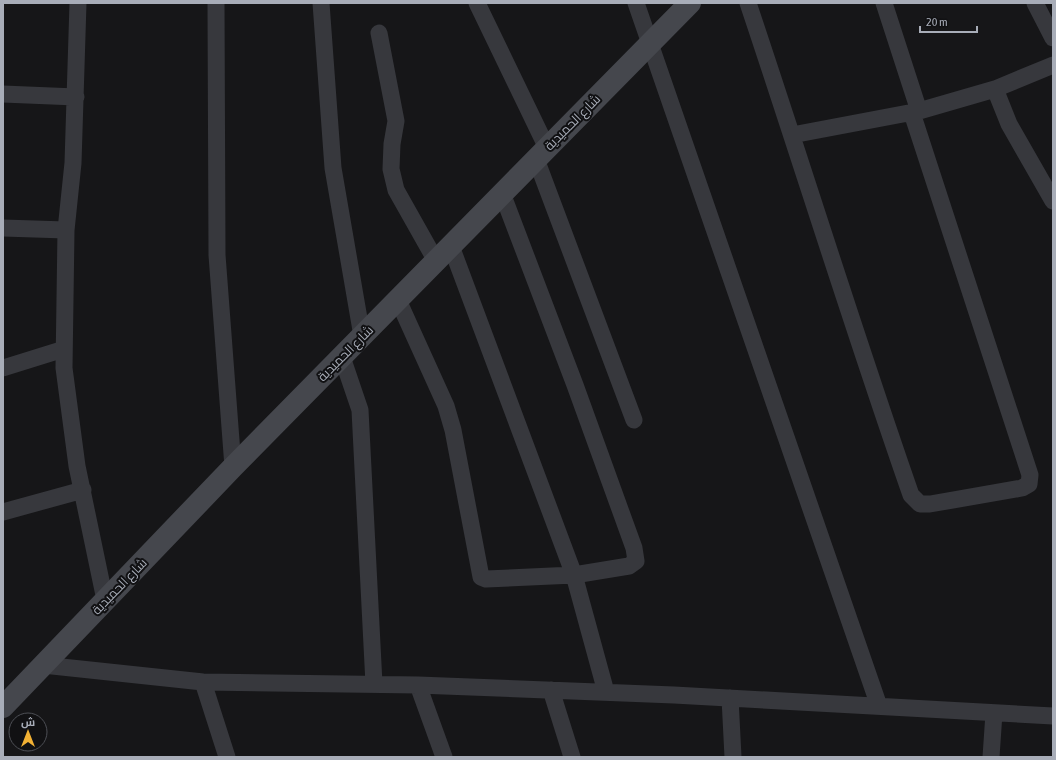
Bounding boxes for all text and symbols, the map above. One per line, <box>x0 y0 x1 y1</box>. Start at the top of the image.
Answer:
scale bar <box>920 8 977 34</box>
text: 20 m <box>926 15 948 29</box>
street label: شارع الحميدية <box>541 91 604 154</box>
street label: شارع الحميدية <box>314 322 377 385</box>
street label: شارع الحميدية <box>89 555 151 618</box>
north arrow <box>8 712 48 752</box>
text: ش <box>21 716 35 729</box>

